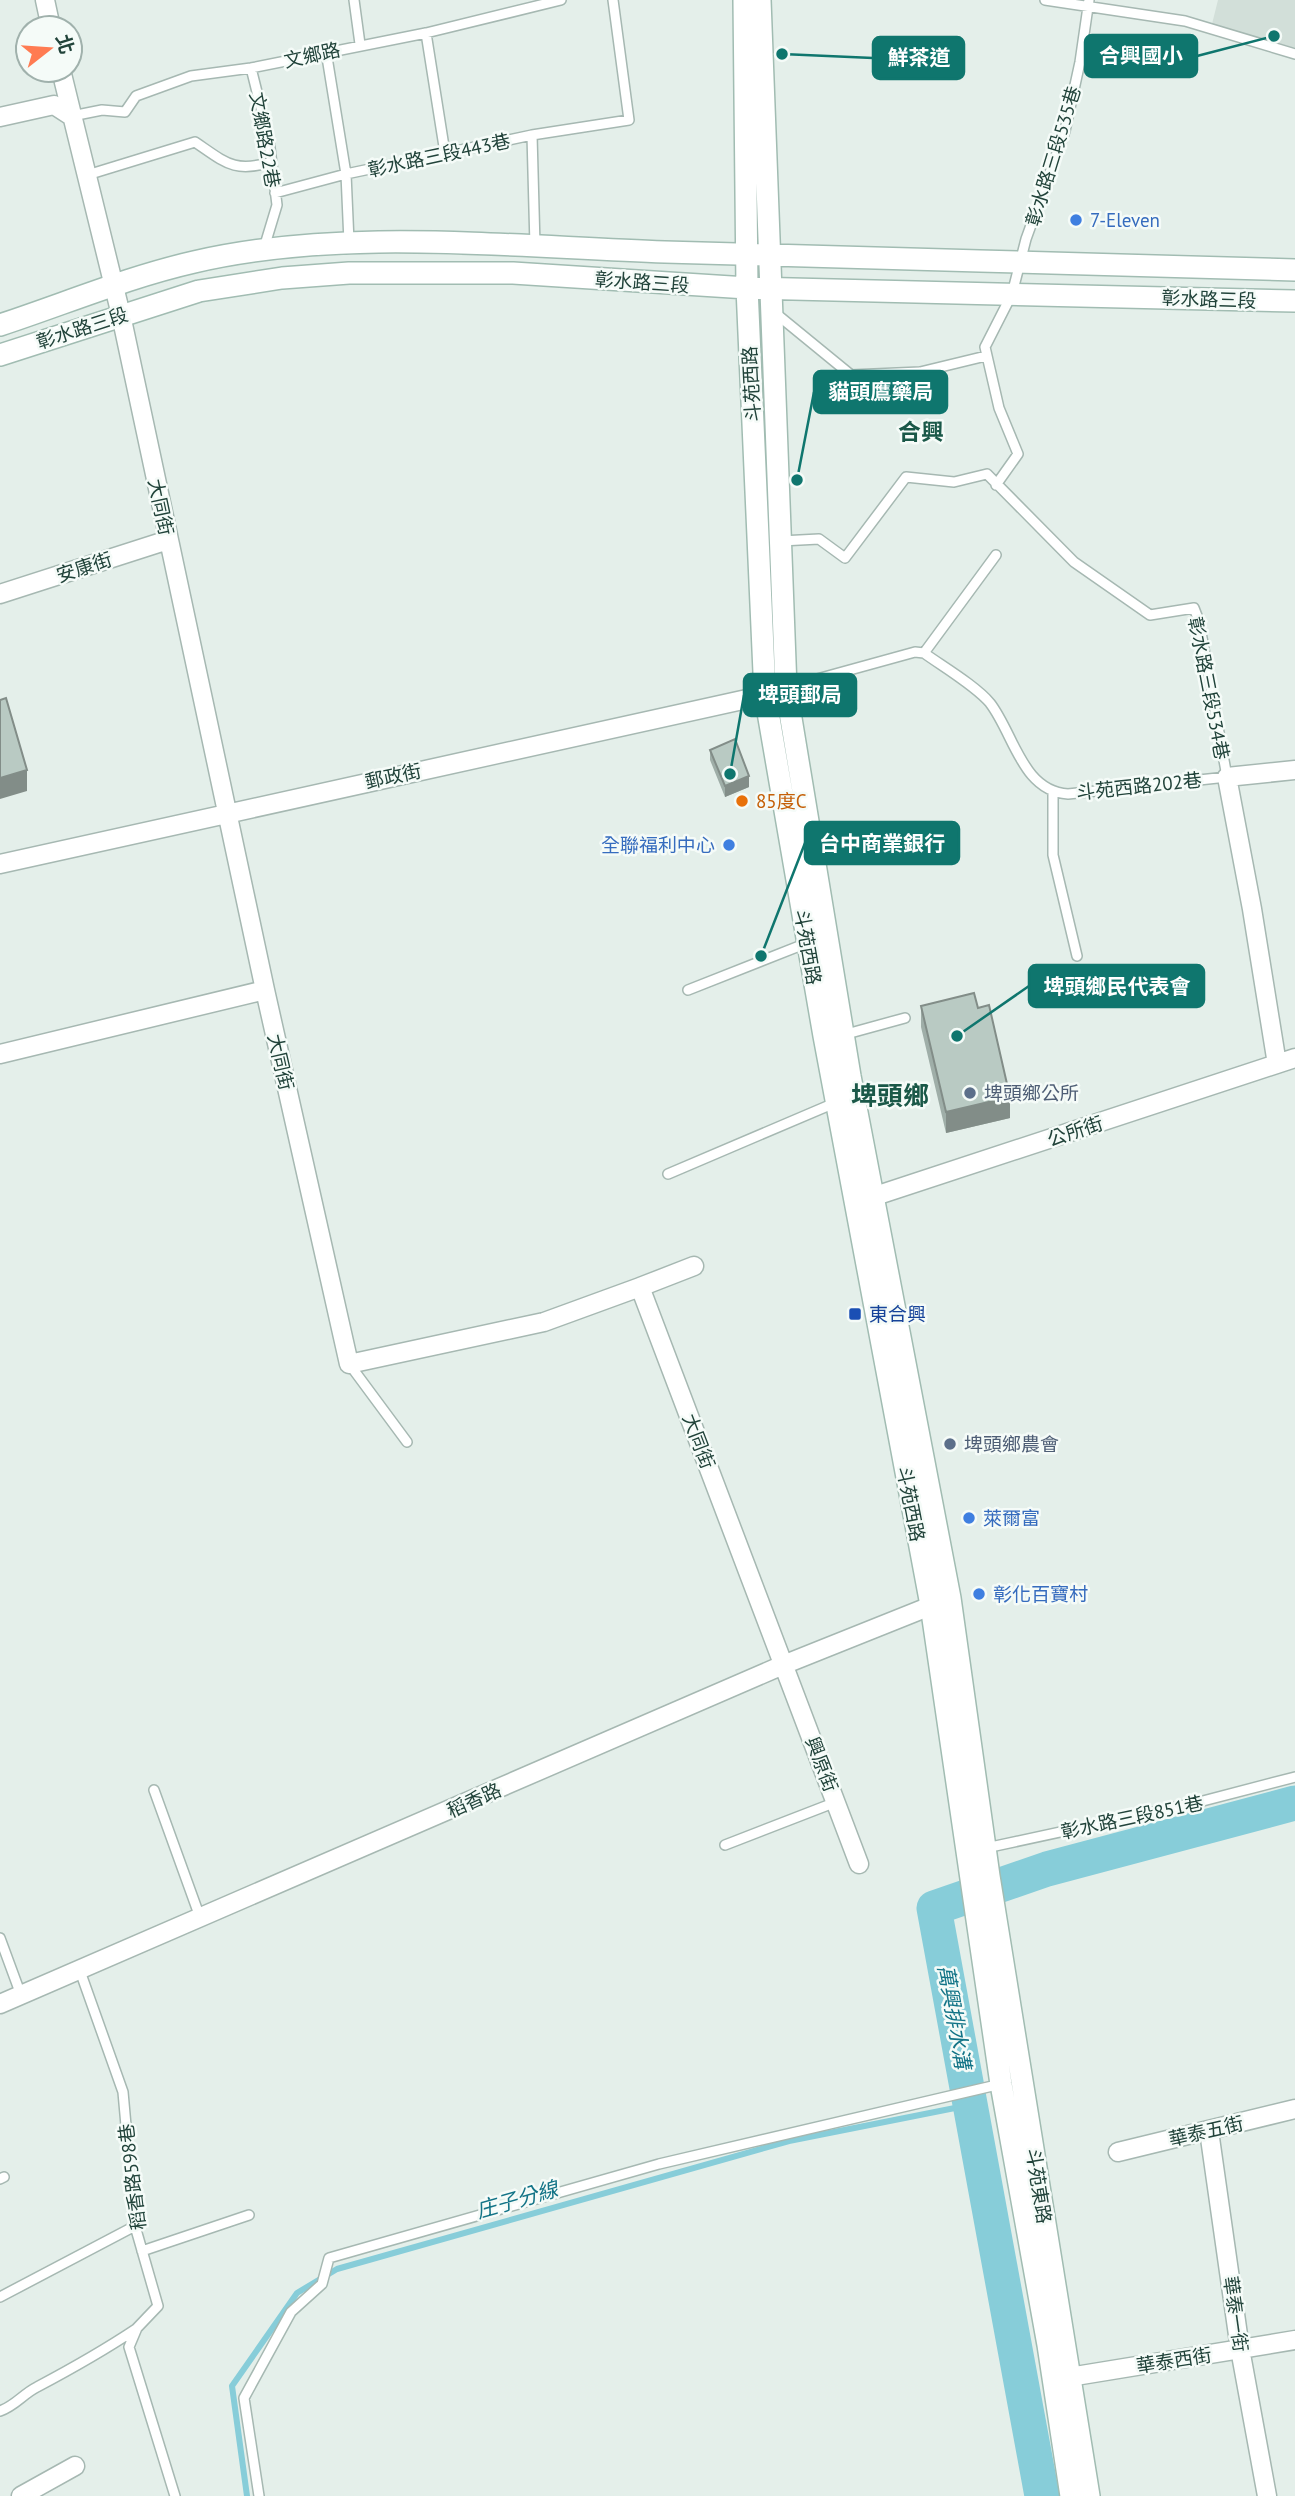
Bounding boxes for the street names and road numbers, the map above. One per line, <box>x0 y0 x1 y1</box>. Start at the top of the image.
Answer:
street label: 文鄉路 <box>282 37 342 73</box>
street label: 彰水路三段535巷 <box>1020 83 1086 229</box>
street label: 文鄉路22巷 <box>245 90 285 190</box>
street label: 彰水路三段443巷 <box>366 128 512 182</box>
street label: 彰水路三段 <box>594 267 690 297</box>
street label: 彰水路三段 <box>1161 285 1257 313</box>
street label: 彰水路三段 <box>33 302 131 354</box>
street label: 斗苑西路 <box>737 345 765 423</box>
street label: 大同街 <box>143 477 179 537</box>
street label: 安康街 <box>53 547 115 587</box>
street label: 彰水路三段534巷 <box>1183 615 1235 761</box>
street label: 郵政街 <box>363 758 423 794</box>
street label: 斗苑西路202巷 <box>1075 767 1203 805</box>
street label: 斗苑西路 <box>790 907 826 987</box>
street label: 大同街 <box>263 1032 299 1092</box>
street label: 公所街 <box>1044 1111 1106 1151</box>
street label: 大同街 <box>678 1410 720 1472</box>
street label: 斗苑西路 <box>892 1464 930 1544</box>
street label: 興原街 <box>801 1733 843 1795</box>
street label: 稻香路 <box>443 1777 505 1823</box>
street label: 彰水路三段851巷 <box>1059 1790 1205 1844</box>
street label: 華泰五街 <box>1166 2111 1246 2151</box>
street label: 稻香路598巷 <box>114 2122 150 2232</box>
street label: 斗苑東路 <box>1021 2147 1057 2225</box>
street label: 華泰一街 <box>1219 2275 1253 2353</box>
street label: 華泰西街 <box>1135 2342 1213 2378</box>

